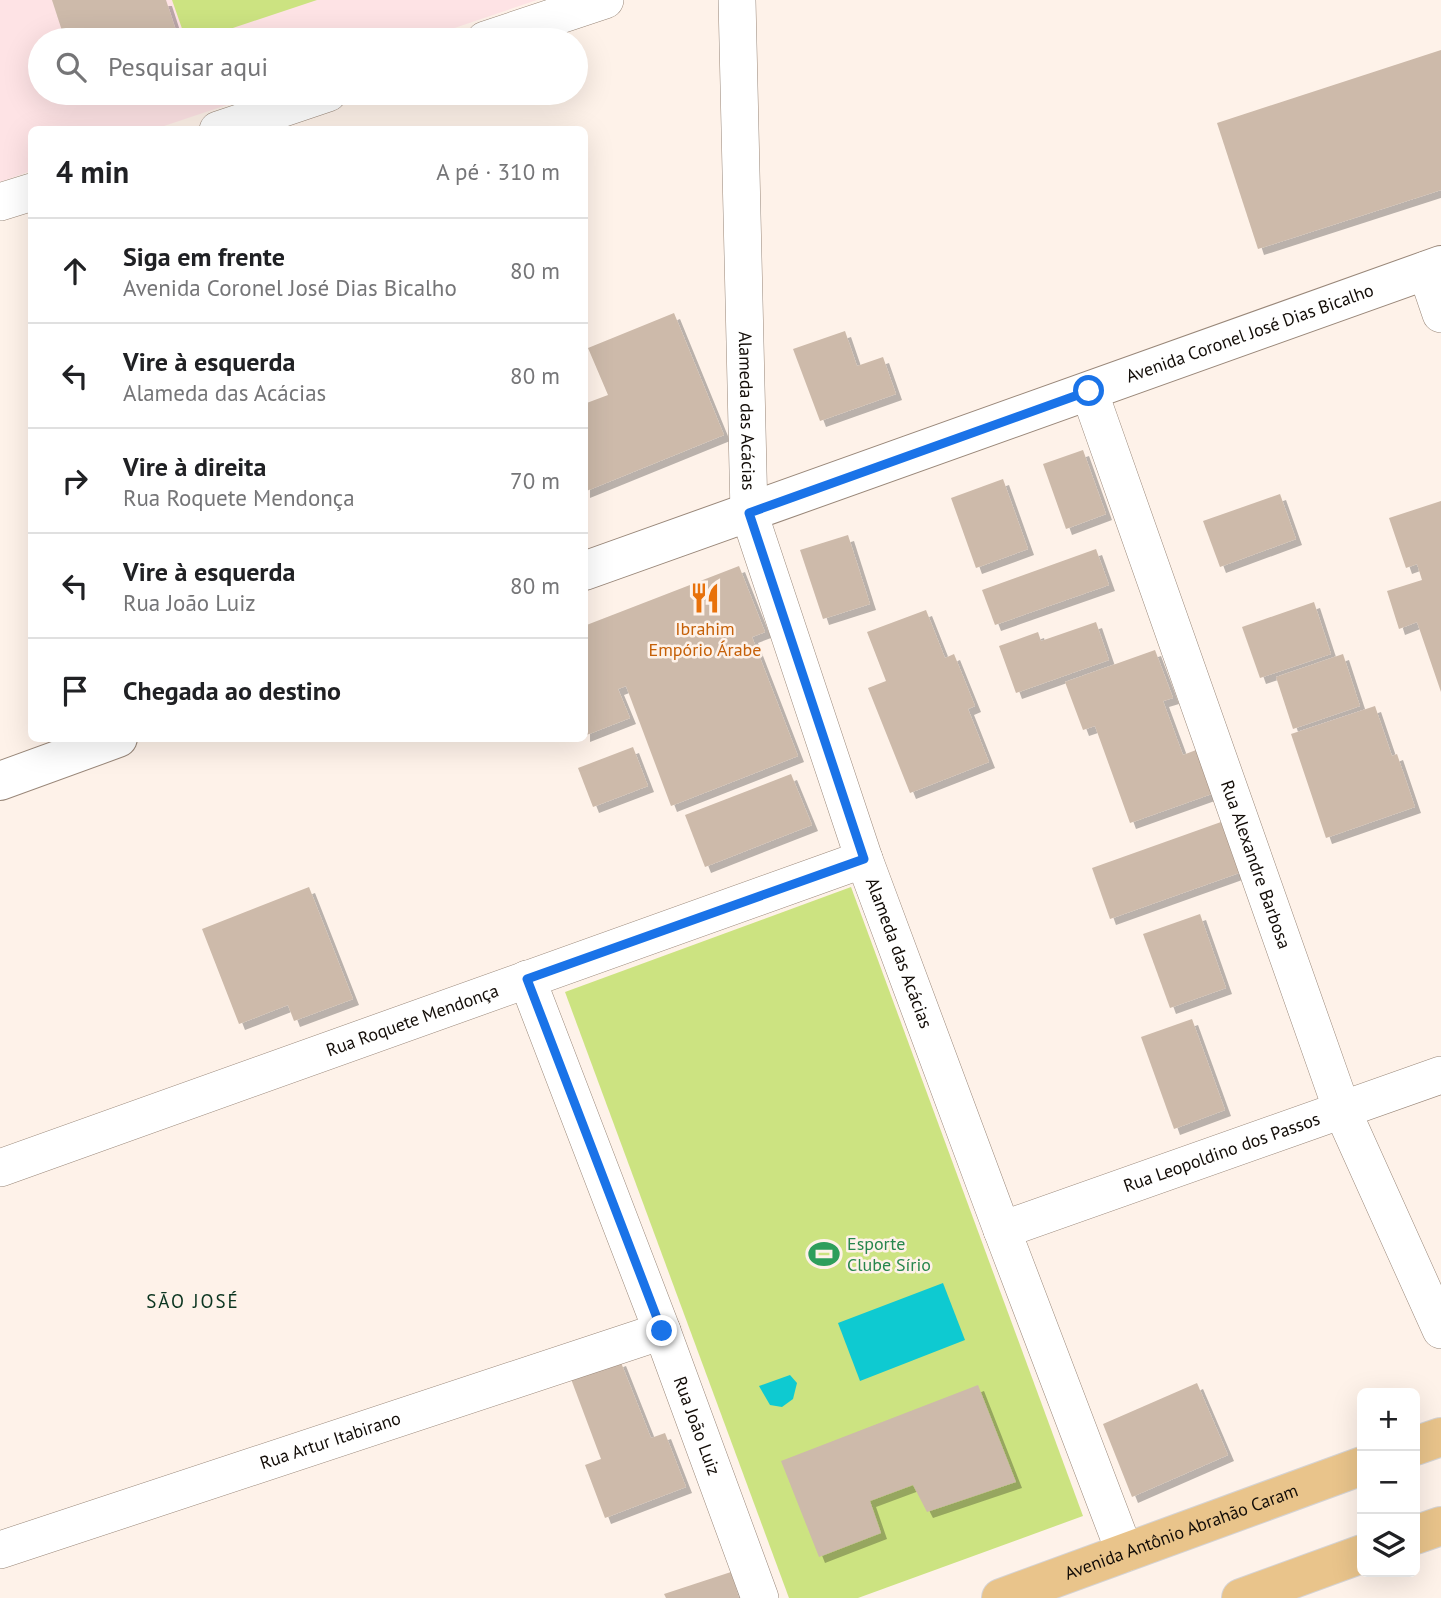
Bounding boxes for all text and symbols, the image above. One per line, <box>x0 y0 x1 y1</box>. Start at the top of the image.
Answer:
search box <box>28 28 588 105</box>
icon: search <box>52 48 90 86</box>
text: Pesquisar aqui <box>108 50 268 83</box>
text: 4 min <box>56 152 129 191</box>
text: A pé · 310 m <box>436 157 560 186</box>
text: Siga em frente <box>123 240 285 273</box>
icon: ahead <box>56 252 94 290</box>
text: 80 m <box>510 256 560 285</box>
text: Avenida Coronel José Dias Bicalho <box>123 273 457 302</box>
street label: Avenida Coronel José Dias Bicalho <box>1123 278 1377 388</box>
street label: Alameda das Acácias <box>734 331 760 491</box>
text: Vire à esquerda <box>123 345 295 378</box>
icon: left <box>56 357 94 395</box>
text: 80 m <box>510 361 560 390</box>
route start <box>1073 375 1104 406</box>
text: Alameda das Acácias <box>123 378 326 407</box>
text: Vire à direita <box>123 450 266 483</box>
icon: right <box>56 462 94 500</box>
text: 70 m <box>510 466 560 495</box>
text: Rua Roquete Mendonça <box>123 483 355 512</box>
text: Vire à esquerda <box>123 555 295 588</box>
icon: left <box>56 567 94 605</box>
text: 80 m <box>510 571 560 600</box>
restaurant icon: Ibrahim Empório Árabe <box>688 581 722 615</box>
text: Rua João Luiz <box>123 588 256 617</box>
place label: Ibrahim Empório Árabe <box>649 617 761 661</box>
icon: arrive <box>56 672 94 710</box>
text: Chegada ao destino <box>123 674 341 707</box>
street label: Rua Alexandre Barbosa <box>1216 777 1296 952</box>
street label: Alameda das Acácias <box>861 874 938 1031</box>
street label: Rua Roquete Mendonça <box>323 979 502 1061</box>
street label: Rua Leopoldino dos Passos <box>1120 1107 1323 1197</box>
place label: Esporte Clube Sírio <box>847 1232 931 1276</box>
sports icon: Esporte Clube Sírio <box>807 1237 841 1271</box>
district label: SÃO JOSÉ <box>146 1289 240 1313</box>
route end <box>646 1315 677 1346</box>
street label: Rua João Luiz <box>669 1373 726 1478</box>
map controls <box>1357 1388 1420 1577</box>
button: + <box>1357 1388 1420 1451</box>
street label: Rua Artur Itabirano <box>257 1406 404 1474</box>
button: − <box>1357 1451 1420 1514</box>
street label: Avenida Antônio Abrahão Caram <box>1061 1478 1301 1585</box>
button: layers <box>1357 1514 1420 1577</box>

